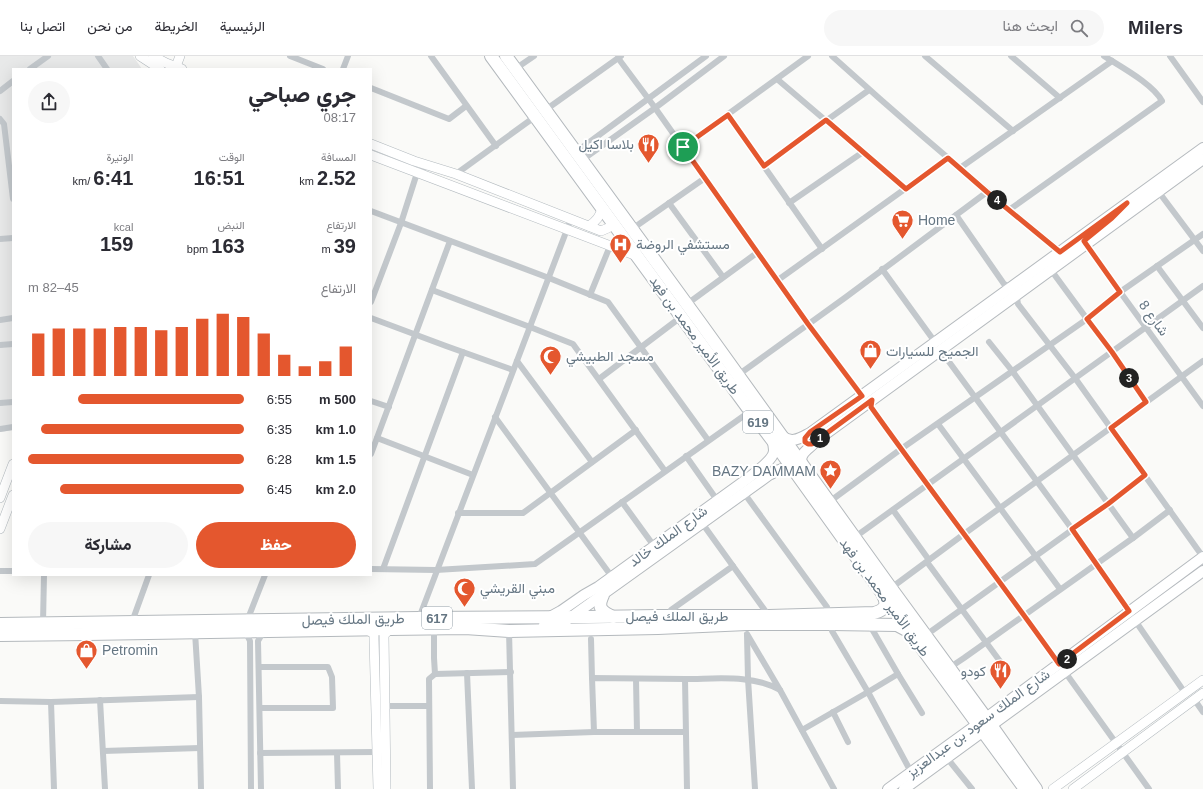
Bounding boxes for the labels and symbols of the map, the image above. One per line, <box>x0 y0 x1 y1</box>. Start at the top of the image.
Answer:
pin <box>666 130 700 164</box>
restaurant icon: بلاسا اكيل <box>636 131 662 164</box>
place label: بلاسا اكيل <box>578 136 634 153</box>
pin: 4 <box>987 190 1007 210</box>
supermarket icon: Home <box>890 207 916 240</box>
place label: Home <box>918 212 956 228</box>
hospital icon: مستشفي الروضة <box>607 231 633 264</box>
place label: مستشفي الروضة <box>636 236 730 256</box>
street label: طريق الأمير محمد بن فهد <box>646 273 743 398</box>
street label: شارع 8 <box>1133 297 1172 341</box>
shop icon: الجميح للسيارات <box>857 338 883 371</box>
mosque icon: مسجد الطبيشي <box>538 343 564 376</box>
place label: الجميح للسيارات <box>886 343 979 362</box>
place label: مسجد الطبيشي <box>566 348 654 368</box>
pin: 3 <box>1119 368 1139 388</box>
road number: 619 <box>743 411 773 433</box>
pin: 1 <box>810 428 830 448</box>
place icon: BAZY DAMMAM <box>818 458 844 491</box>
place label: BAZY DAMMAM <box>712 463 816 479</box>
street label: شارع الملك خالد <box>626 502 712 572</box>
street label: طريق الأمير محمد بن فهد <box>836 535 933 660</box>
mosque icon: مبني القريشي <box>451 575 477 608</box>
place label: مبني القريشي <box>480 580 555 600</box>
road number: 617 <box>422 607 452 629</box>
street label: طريق الملك فيصل <box>626 608 728 625</box>
street label: طريق الملك فيصل <box>301 610 405 629</box>
shop icon: Petromin <box>74 637 100 670</box>
place label: Petromin <box>102 642 158 658</box>
pin: 2 <box>1057 649 1077 669</box>
restaurant icon: كودو <box>988 658 1014 691</box>
place label: كودو <box>961 663 986 680</box>
street label: شارع الملك سعود بن عبدالعزيز <box>903 666 1054 783</box>

